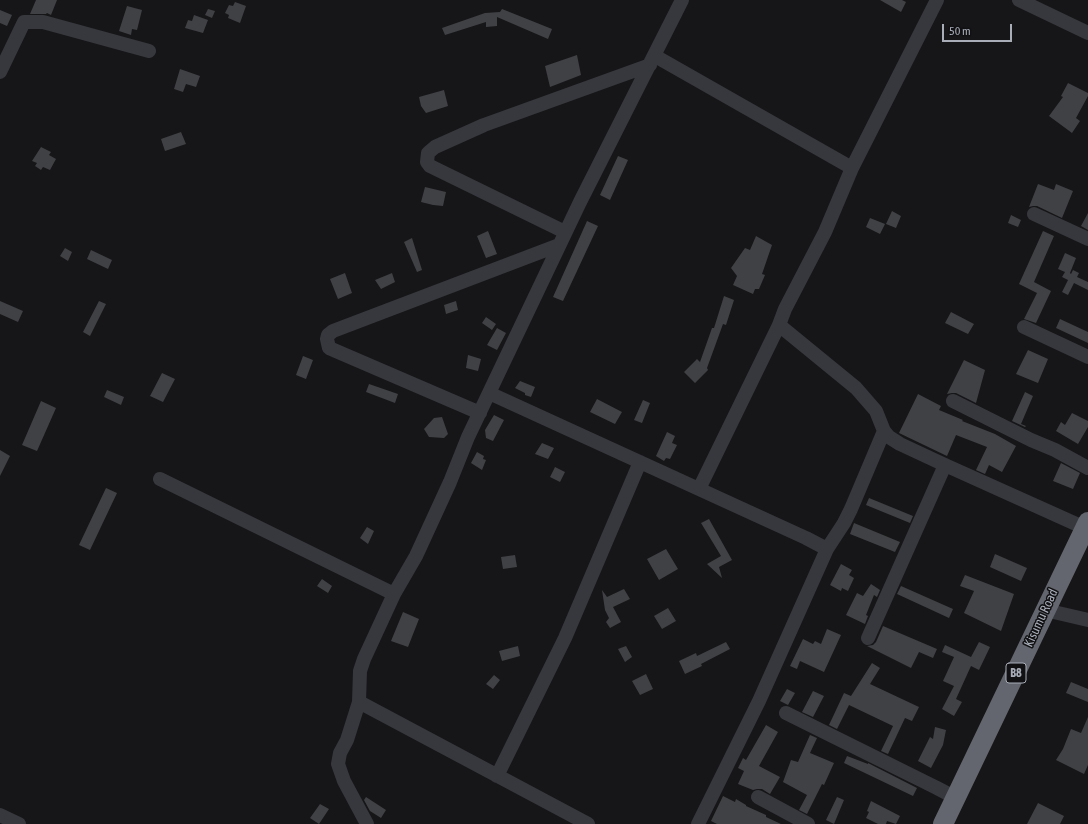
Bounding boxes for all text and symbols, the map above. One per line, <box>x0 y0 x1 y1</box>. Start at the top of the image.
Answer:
scale bar <box>944 16 1014 42</box>
text: 50 m <box>949 24 971 38</box>
street label: Kisumu Road <box>1021 586 1061 650</box>
road number: B8 <box>1006 663 1026 683</box>

